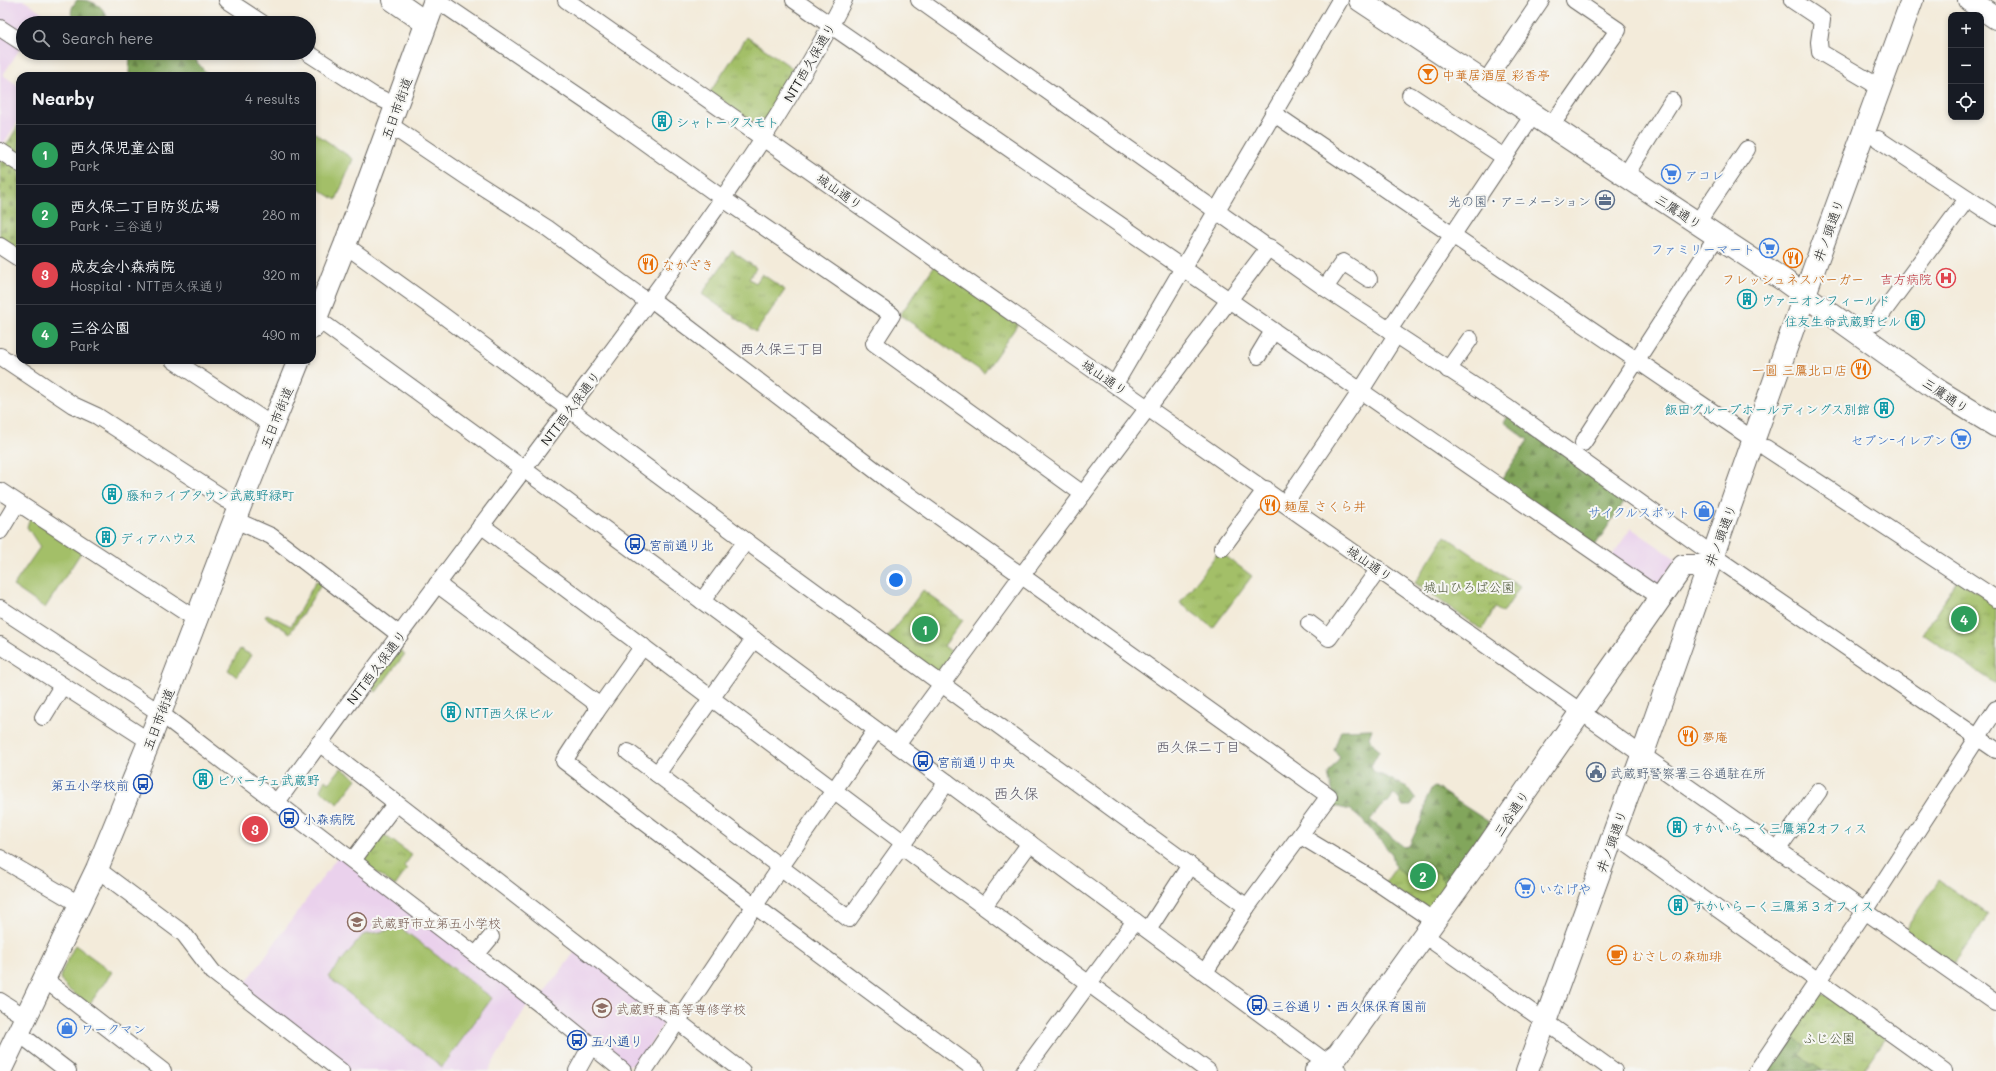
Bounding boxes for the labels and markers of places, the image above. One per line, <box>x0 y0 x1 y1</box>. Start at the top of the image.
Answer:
bar icon: 中華居酒屋 彩香亭 <box>1417 63 1439 85</box>
place label: 中華居酒屋 彩香亭 <box>1442 66 1550 83</box>
building icon: シャトークスモト <box>651 110 673 132</box>
place label: シャトークスモト <box>676 113 779 130</box>
supermarket icon: アコレ <box>1660 163 1682 185</box>
place label: アコレ <box>1685 166 1724 183</box>
office icon: 光の園・アニメーション <box>1594 189 1616 211</box>
place label: 光の園・アニメーション <box>1448 192 1591 209</box>
supermarket icon: ファミリーマート <box>1758 237 1780 259</box>
place label: ファミリーマート <box>1651 240 1755 257</box>
restaurant icon: フレッシュネスバーガー <box>1782 247 1804 269</box>
restaurant icon: なかざき <box>637 253 659 275</box>
place label: なかざき <box>662 256 714 273</box>
hospital icon: 吉方病院 <box>1935 267 1957 289</box>
place label: フレッシュネスバーガー <box>1722 270 1864 287</box>
place label: 吉方病院 <box>1880 270 1932 287</box>
building icon: ヴァニオンフィールド <box>1736 288 1758 310</box>
place label: ヴァニオンフィールド <box>1761 291 1890 308</box>
building icon: 住友生命武蔵野ビル <box>1904 309 1926 331</box>
place label: 住友生命武蔵野ビル <box>1784 312 1901 329</box>
restaurant icon: 一圓 三鷹北口店 <box>1850 358 1872 380</box>
place label: 一圓 三鷹北口店 <box>1752 361 1847 378</box>
building icon: 飯田グループホールディングス別館 <box>1873 397 1895 419</box>
place label: 飯田グループホールディングス別館 <box>1665 400 1870 417</box>
supermarket icon: セブン-イレブン <box>1950 428 1972 450</box>
place label: セブン-イレブン <box>1851 431 1947 448</box>
building icon: 藤和ライブタウン武蔵野緑町 <box>101 483 123 505</box>
place label: 藤和ライブタウン武蔵野緑町 <box>126 486 294 503</box>
restaurant icon: 麺屋 さくら井 <box>1259 494 1281 516</box>
place label: 麺屋 さくら井 <box>1284 497 1366 514</box>
shop icon: サイクルスポット <box>1693 500 1715 522</box>
place label: サイクルスポット <box>1588 503 1690 520</box>
building icon: ディアハウス <box>95 526 117 548</box>
place label: ディアハウス <box>120 529 197 546</box>
bus stop icon: 宮前通り北 <box>624 533 646 555</box>
place label: 宮前通り北 <box>649 536 714 553</box>
pin: 4 <box>1951 604 1977 634</box>
pin: 1 <box>912 614 938 644</box>
building icon: NTT西久保ビル <box>440 701 462 723</box>
place label: NTT西久保ビル <box>465 704 554 721</box>
restaurant icon: 夢庵 <box>1677 725 1699 747</box>
place label: 夢庵 <box>1702 728 1728 745</box>
bus stop icon: 宮前通り中央 <box>912 750 934 772</box>
place label: 宮前通り中央 <box>937 753 1015 770</box>
public building icon: 武蔵野警察署三谷通駐在所 <box>1585 761 1607 783</box>
place label: 武蔵野警察署三谷通駐在所 <box>1610 764 1766 781</box>
building icon: ビバーチェ武蔵野 <box>192 768 214 790</box>
place label: ビバーチェ武蔵野 <box>217 771 320 788</box>
bus stop icon: 第五小学校前 <box>132 773 154 795</box>
place label: 第五小学校前 <box>51 776 129 793</box>
bus stop icon: 小森病院 <box>278 807 300 829</box>
place label: 小森病院 <box>303 810 355 827</box>
pin: 3 <box>242 814 268 844</box>
building icon: すかいらーく三鷹第2オフィス <box>1666 816 1688 838</box>
place label: すかいらーく三鷹第2オフィス <box>1691 819 1867 836</box>
pin: 2 <box>1410 861 1436 891</box>
supermarket icon: いなげや <box>1514 877 1536 899</box>
place label: いなげや <box>1539 880 1591 897</box>
building icon: すかいらーく三鷹第３オフィス <box>1667 894 1689 916</box>
place label: すかいらーく三鷹第３オフィス <box>1692 897 1874 914</box>
school or university icon: 武蔵野市立第五小学校 <box>346 911 368 933</box>
place label: 武蔵野市立第五小学校 <box>371 914 501 931</box>
cafe icon: むさしの森珈琲 <box>1606 944 1628 966</box>
place label: むさしの森珈琲 <box>1631 947 1722 964</box>
bus stop icon: 三谷通り・西久保保育園前 <box>1246 994 1268 1016</box>
school or university icon: 武蔵野東高等専修学校 <box>591 997 613 1019</box>
place label: 三谷通り・西久保保育園前 <box>1271 997 1427 1014</box>
place label: 武蔵野東高等専修学校 <box>616 1000 746 1017</box>
shop icon: ワークマン <box>56 1017 78 1039</box>
place label: ワークマン <box>81 1020 146 1037</box>
bus stop icon: 五小通り <box>566 1029 588 1051</box>
place label: 五小通り <box>591 1032 643 1049</box>

